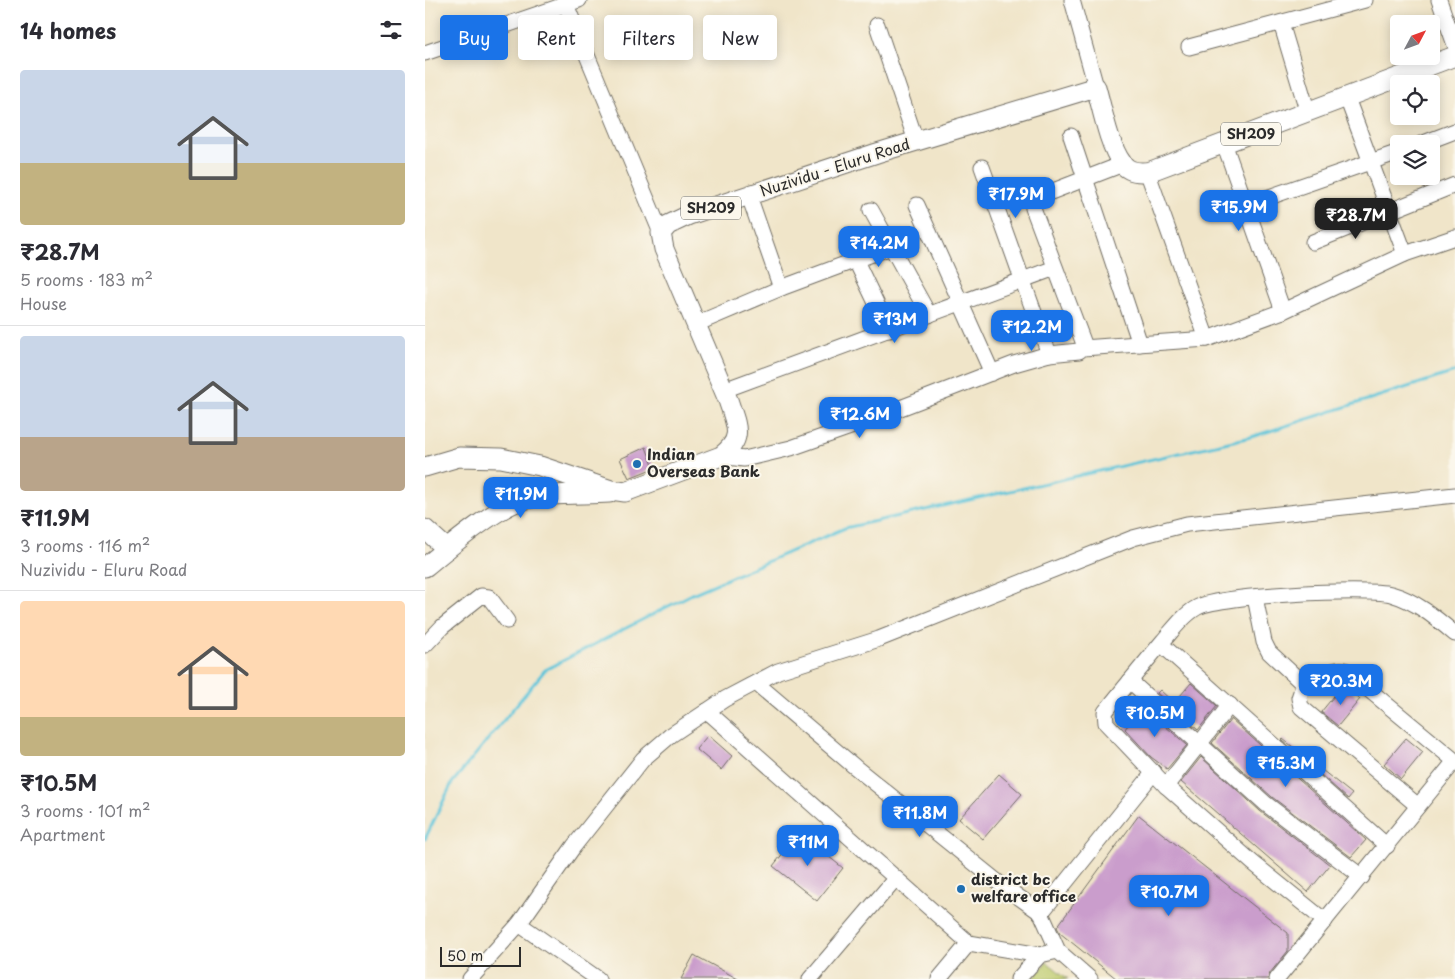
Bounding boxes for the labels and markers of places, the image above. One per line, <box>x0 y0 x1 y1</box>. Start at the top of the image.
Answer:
pin: ₹17.9M <box>975 176 1057 219</box>
pin: ₹15.9M <box>1198 190 1280 232</box>
pin: ₹28.7M <box>1315 198 1397 240</box>
pin: ₹14.2M <box>838 226 920 268</box>
pin: ₹13M <box>865 302 925 344</box>
pin: ₹12.2M <box>991 310 1073 352</box>
pin: ₹12.6M <box>819 396 901 439</box>
place label: Indian Overseas Bank <box>647 442 760 482</box>
marker: Indian Overseas Bank <box>631 458 643 470</box>
pin: ₹11.9M <box>480 476 562 519</box>
pin: ₹20.3M <box>1300 664 1382 706</box>
pin: ₹10.5M <box>1114 696 1196 738</box>
pin: ₹15.3M <box>1245 746 1327 788</box>
pin: ₹11.8M <box>879 796 961 838</box>
pin: ₹11M <box>778 824 838 867</box>
place label: district bc welfare office <box>971 867 1076 907</box>
pin: ₹10.7M <box>1128 874 1210 917</box>
marker: district bc welfare office <box>955 883 967 895</box>

